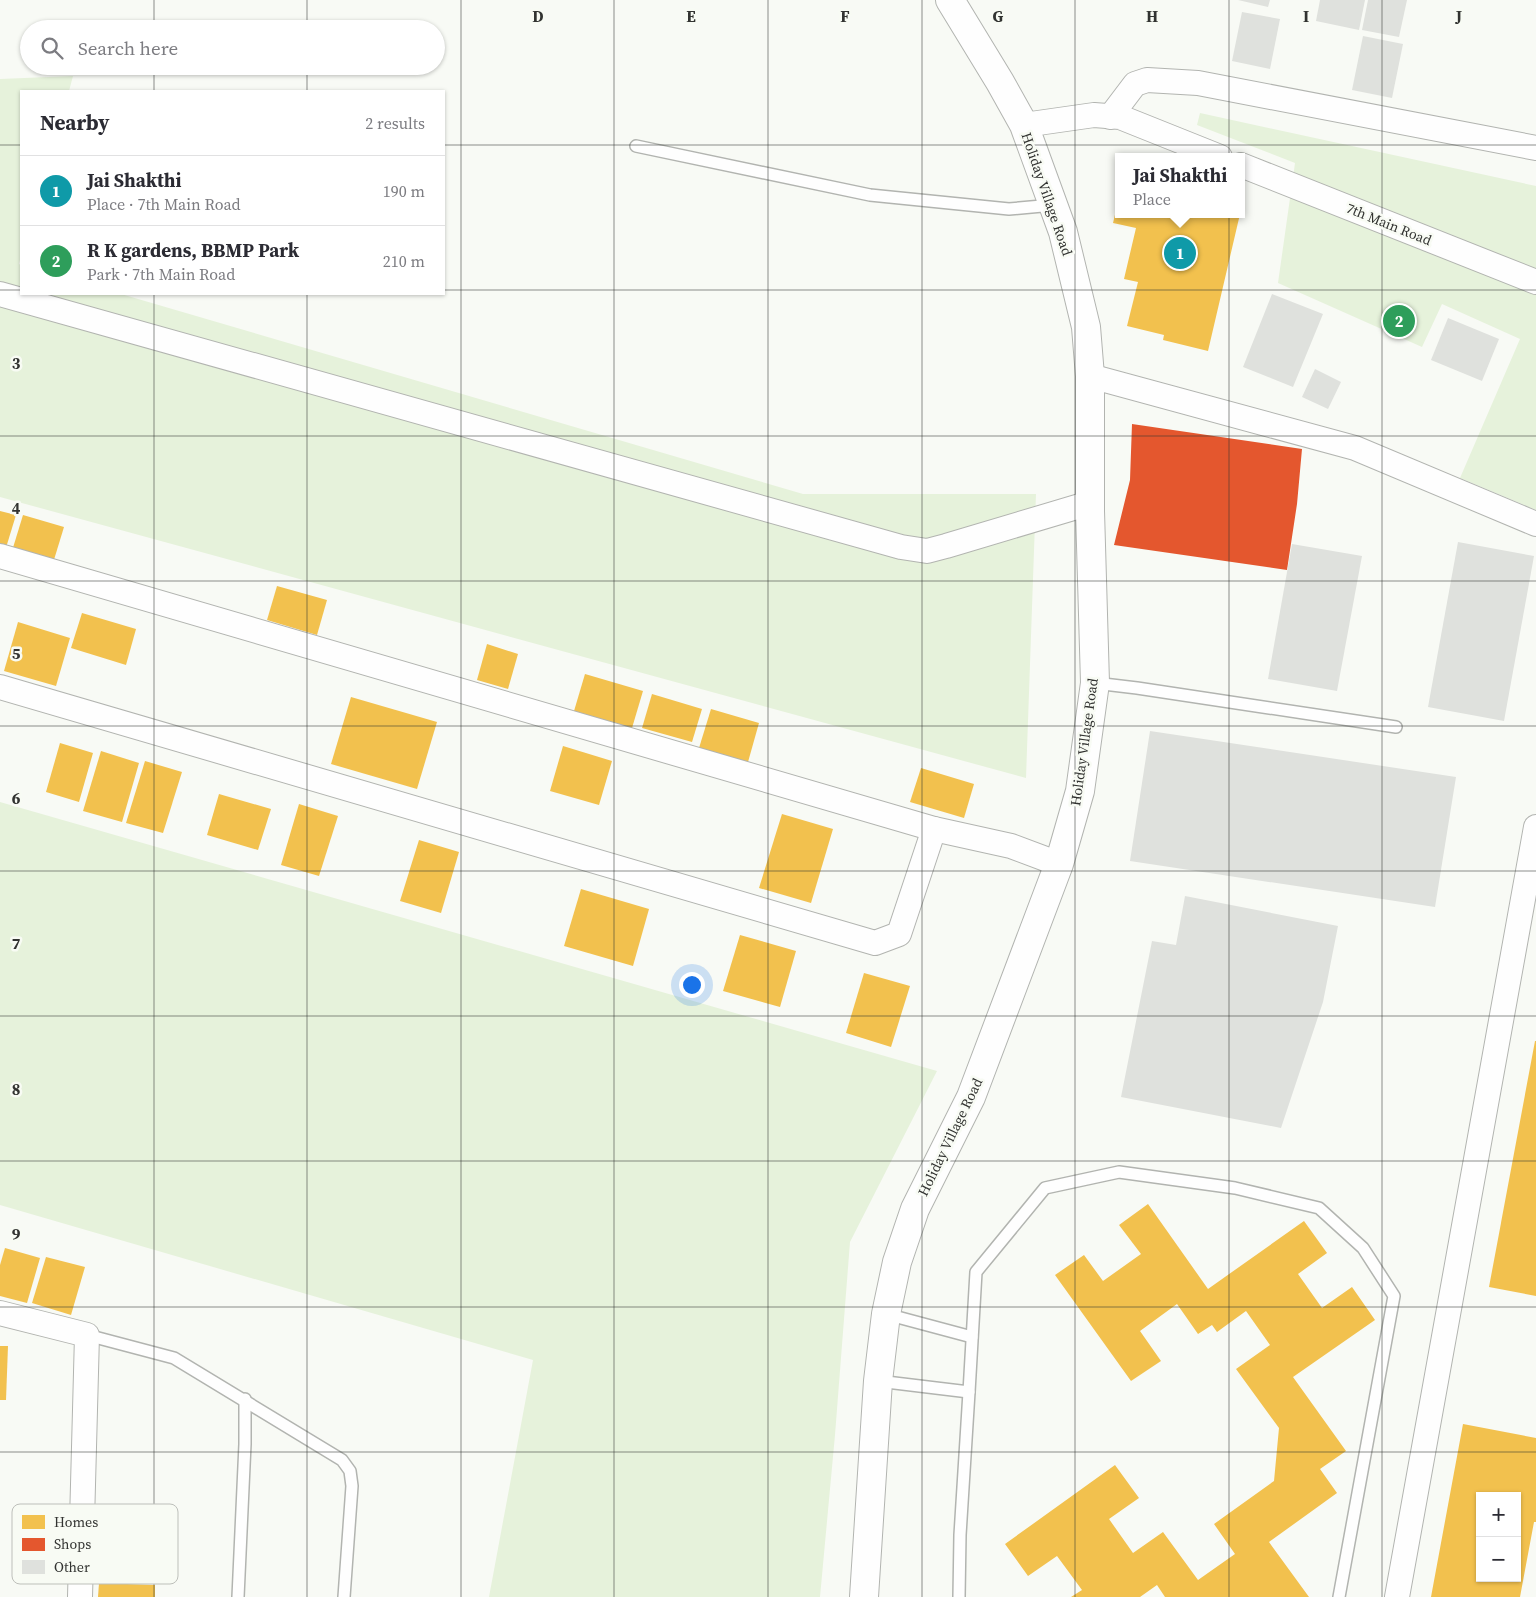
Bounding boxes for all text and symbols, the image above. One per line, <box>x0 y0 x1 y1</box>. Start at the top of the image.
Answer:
text: D <box>532 5 544 27</box>
text: E <box>686 5 696 27</box>
text: F <box>840 5 850 27</box>
text: G <box>993 5 1004 27</box>
text: H <box>1146 5 1158 27</box>
text: I <box>1303 5 1309 27</box>
text: J <box>1455 5 1462 27</box>
search box <box>20 20 445 75</box>
icon: search <box>38 34 66 62</box>
text: Search here <box>78 35 178 61</box>
text: Nearby <box>40 108 110 137</box>
text: 2 results <box>365 112 425 134</box>
street label: Holiday Village Road <box>1017 130 1077 258</box>
popup <box>1115 153 1245 218</box>
text: Jai Shakthi <box>1133 162 1227 188</box>
text: Jai Shakthi <box>87 167 182 193</box>
text: 1 <box>52 180 60 202</box>
text: 190 m <box>383 180 425 202</box>
text: Place <box>1133 188 1171 210</box>
text: Place · 7th Main Road <box>87 193 241 215</box>
street label: 7th Main Road <box>1343 198 1435 250</box>
pin: 1 <box>1164 234 1196 272</box>
text: R K gardens, BBMP Park <box>87 237 299 263</box>
text: 2 <box>52 250 60 272</box>
text: 210 m <box>383 250 425 272</box>
text: Park · 7th Main Road <box>87 263 235 285</box>
pin: 2 <box>1383 302 1415 340</box>
text: 3 <box>12 352 21 374</box>
text: 4 <box>12 497 21 519</box>
text: 5 <box>12 642 21 664</box>
street label: Holiday Village Road <box>1065 677 1103 807</box>
text: 6 <box>12 787 21 809</box>
text: 7 <box>12 932 21 954</box>
your location <box>679 972 705 998</box>
street label: Holiday Village Road <box>913 1075 987 1199</box>
text: 8 <box>12 1078 20 1100</box>
text: 9 <box>12 1223 21 1245</box>
map controls <box>1476 1492 1521 1582</box>
button: + <box>1476 1492 1521 1537</box>
legend <box>12 1504 178 1584</box>
text: Homes <box>54 1512 98 1532</box>
text: Shops <box>54 1534 91 1554</box>
button: − <box>1476 1537 1521 1582</box>
text: Other <box>54 1557 90 1577</box>

